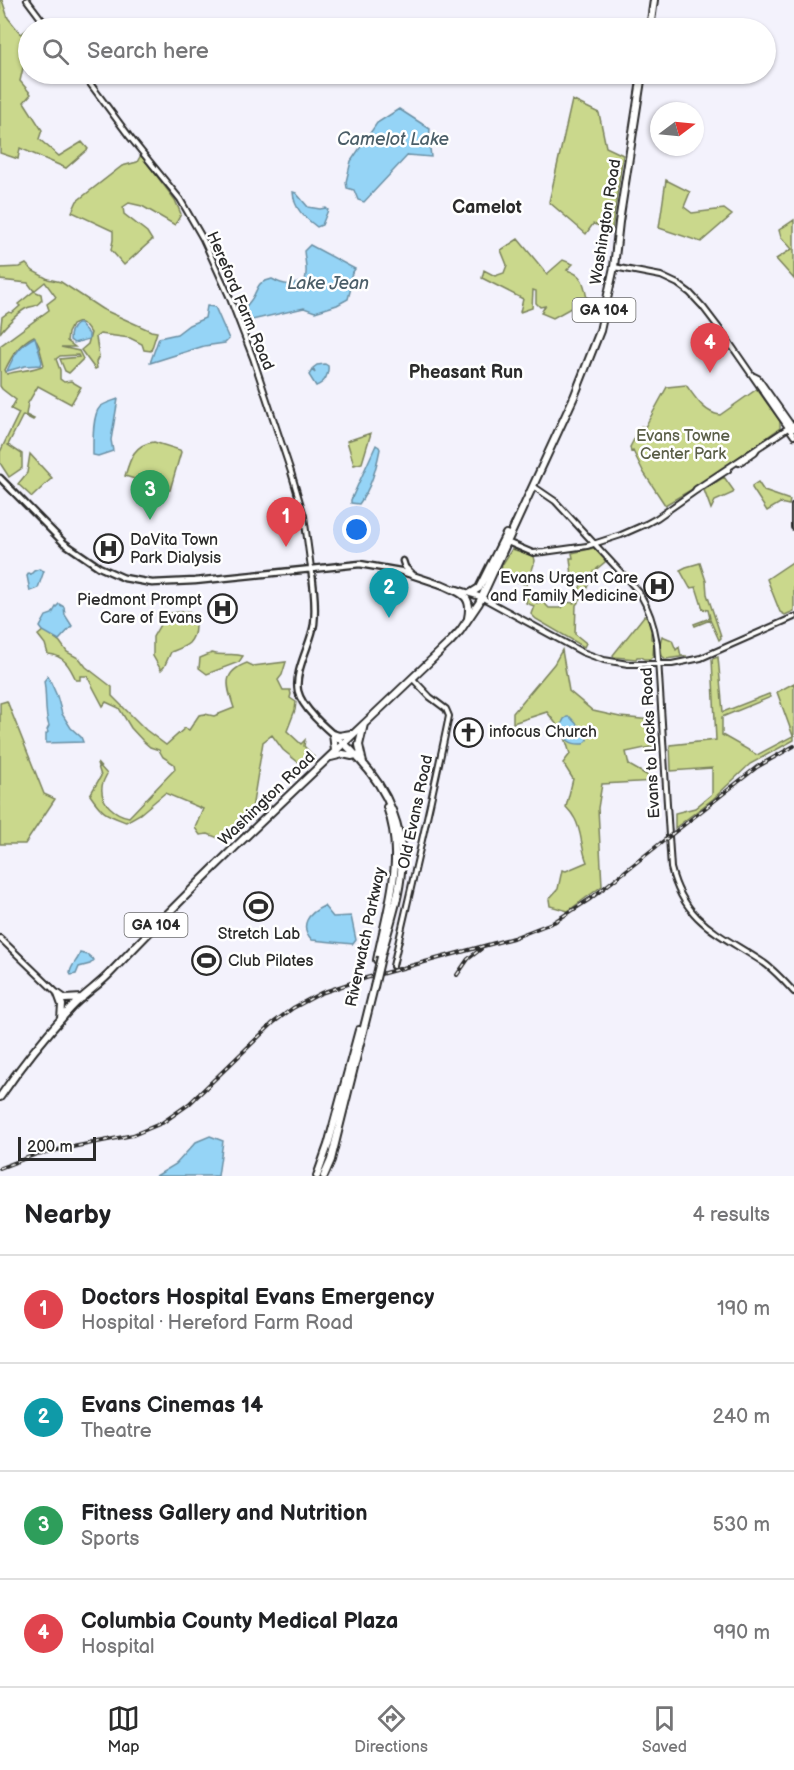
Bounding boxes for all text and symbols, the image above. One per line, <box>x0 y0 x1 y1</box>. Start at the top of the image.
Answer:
search box <box>18 18 776 84</box>
icon: search <box>39 35 72 68</box>
text: Search here <box>87 38 209 65</box>
north arrow <box>650 102 704 156</box>
water label: Camelot Lake <box>337 129 449 150</box>
street label: Washington Road <box>587 158 625 286</box>
district label: Camelot <box>452 197 522 218</box>
street label: Hereford Farm Road <box>202 229 278 373</box>
water label: Lake Jean <box>287 273 369 294</box>
road number: GA 104 <box>572 298 636 322</box>
pin: 4 <box>690 324 730 373</box>
district label: Pheasant Run <box>409 362 523 383</box>
park label: Evans Towne Center Park <box>636 427 731 464</box>
pin: 3 <box>130 470 170 520</box>
pin: 1 <box>266 498 306 547</box>
your location <box>342 515 371 544</box>
place label: DaVita Town Park Dialysis <box>130 531 221 568</box>
hospital icon: DaVita Town Park Dialysis <box>93 533 125 565</box>
pin: 2 <box>370 568 408 618</box>
place label: Evans Urgent Care and Family Medicine <box>490 569 639 606</box>
hospital icon: Evans Urgent Care and Family Medicine <box>643 571 675 603</box>
place label: Piedmont Prompt Care of Evans <box>77 591 202 628</box>
hospital icon: Piedmont Prompt Care of Evans <box>207 593 239 625</box>
street label: Evans to Locks Road <box>638 667 664 819</box>
church icon: infocus Church <box>452 716 484 748</box>
place label: infocus Church <box>489 723 597 742</box>
street label: Washington Road <box>215 748 319 850</box>
street label: Old Evans Road <box>395 753 437 871</box>
street label: Riverwatch Parkway <box>342 865 390 1008</box>
sports icon: Stretch Lab <box>243 890 275 922</box>
road number: GA 104 <box>124 913 188 937</box>
place label: Stretch Lab <box>218 925 300 944</box>
sports icon: Club Pilates <box>191 945 223 977</box>
place label: Club Pilates <box>228 952 313 971</box>
scale bar <box>18 1134 96 1162</box>
text: 200 m <box>27 1138 73 1157</box>
text: Nearby <box>24 1200 111 1231</box>
text: 4 results <box>692 1203 770 1227</box>
text: Doctors Hospital Evans Emergency <box>81 1284 434 1311</box>
text: 1 <box>39 1297 48 1321</box>
text: 190 m <box>717 1297 770 1321</box>
text: Hospital · Hereford Farm Road <box>81 1311 353 1335</box>
text: Evans Cinemas 14 <box>81 1392 263 1419</box>
text: 2 <box>38 1405 49 1429</box>
text: 240 m <box>713 1405 770 1429</box>
text: Theatre <box>81 1419 152 1443</box>
text: Fitness Gallery and Nutrition <box>81 1500 368 1527</box>
text: 3 <box>38 1513 49 1537</box>
text: 530 m <box>713 1513 770 1537</box>
text: Sports <box>81 1527 139 1551</box>
text: Columbia County Medical Plaza <box>81 1608 398 1635</box>
text: 4 <box>38 1621 49 1645</box>
text: 990 m <box>713 1621 770 1645</box>
text: Hospital <box>81 1635 154 1659</box>
tab: Map <box>107 1702 140 1757</box>
tab: Directions <box>354 1702 428 1757</box>
tab: Saved <box>642 1702 687 1757</box>

